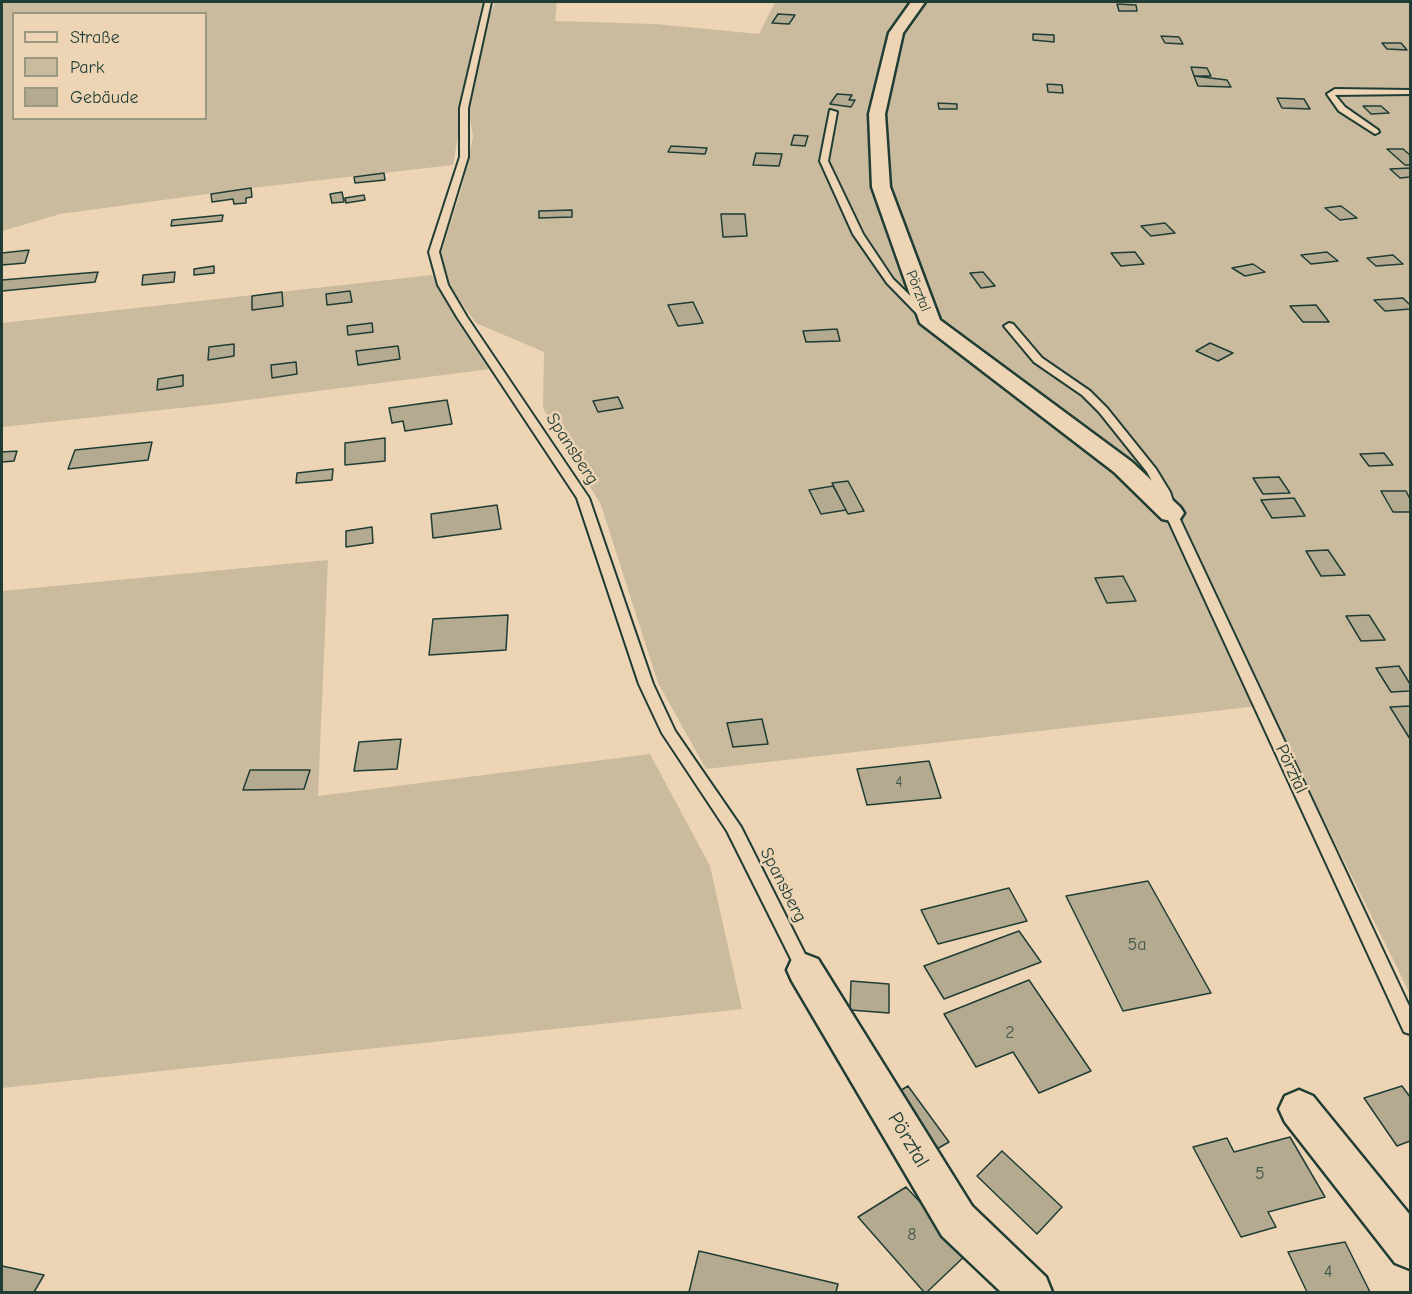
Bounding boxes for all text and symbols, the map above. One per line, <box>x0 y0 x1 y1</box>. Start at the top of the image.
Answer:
legend <box>12 12 207 120</box>
text: Straße <box>70 27 120 48</box>
text: Park <box>70 57 104 78</box>
text: Gebäude <box>70 87 139 108</box>
street label: Pörztal <box>902 268 934 314</box>
street label: Spansberg <box>541 409 603 489</box>
street label: Pörztal <box>1270 741 1312 797</box>
house number: 4 <box>895 774 903 792</box>
street label: Spansberg <box>755 844 811 926</box>
house number: 5a <box>1127 934 1147 956</box>
house number: 2 <box>1005 1022 1015 1044</box>
street label: Pörztal <box>882 1108 934 1172</box>
house number: 5 <box>1255 1163 1265 1185</box>
house number: 8 <box>907 1224 917 1246</box>
house number: 4 <box>1324 1261 1332 1283</box>

